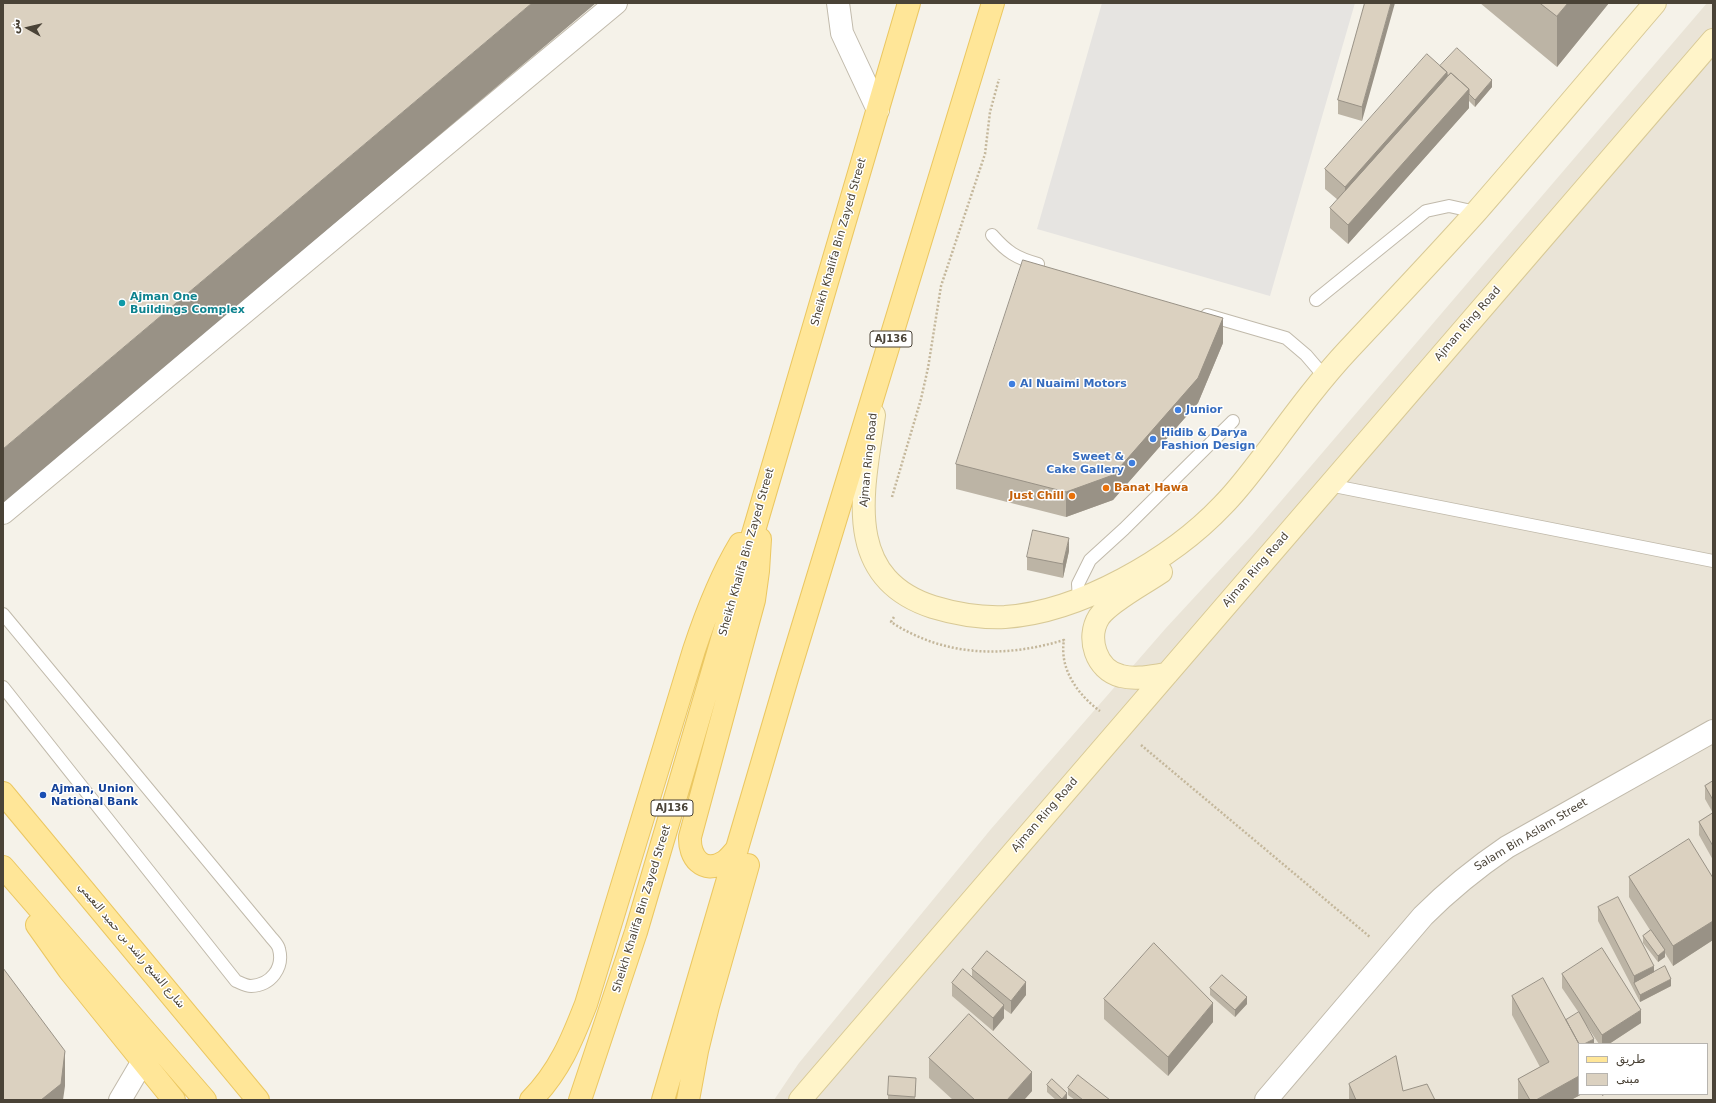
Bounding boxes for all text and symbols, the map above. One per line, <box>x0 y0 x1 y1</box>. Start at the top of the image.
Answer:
north arrow <box>8 8 48 48</box>
text: ش <box>8 18 23 35</box>
street label: Sheikh Khalifa Bin Zayed Street <box>809 156 869 328</box>
street label: Ajman Ring Road <box>1432 284 1504 364</box>
place label: Ajman One Buildings Complex <box>130 290 245 316</box>
marker: Ajman One Buildings Complex <box>117 298 127 308</box>
road number: AJ136 <box>870 331 912 347</box>
place label: Al Nuaimi Motors <box>1020 377 1127 391</box>
marker: Al Nuaimi Motors <box>1007 379 1017 389</box>
place label: Junior <box>1186 403 1223 417</box>
marker: Junior <box>1173 405 1183 415</box>
street label: Ajman Ring Road <box>858 412 880 508</box>
place label: Hidib & Darya Fashion Design <box>1161 426 1255 452</box>
marker: Hidib & Darya Fashion Design <box>1148 434 1158 444</box>
place label: Sweet & Cake Gallery <box>1046 450 1124 476</box>
marker: Sweet & Cake Gallery <box>1127 458 1137 468</box>
street label: Sheikh Khalifa Bin Zayed Street <box>717 466 777 638</box>
place label: Banat Hawa <box>1114 481 1188 495</box>
marker: Banat Hawa <box>1101 483 1111 493</box>
place label: Just Chill <box>1009 489 1064 503</box>
marker: Just Chill <box>1067 491 1077 501</box>
street label: Ajman Ring Road <box>1220 530 1292 610</box>
street label: Ajman Ring Road <box>1009 775 1081 855</box>
place label: Ajman, Union National Bank <box>51 782 138 808</box>
marker: Ajman, Union National Bank <box>38 790 48 800</box>
street label: Salam Bin Aslam Street <box>1472 796 1590 874</box>
road number: AJ136 <box>651 800 693 816</box>
street label: Sheikh Khalifa Bin Zayed Street <box>610 824 674 994</box>
street label: شارع الشيخ راشد بن حميد النعيمي <box>75 881 187 1011</box>
legend <box>1578 1043 1708 1095</box>
text: طريق <box>1616 1052 1646 1066</box>
text: مبنى <box>1616 1072 1640 1086</box>

